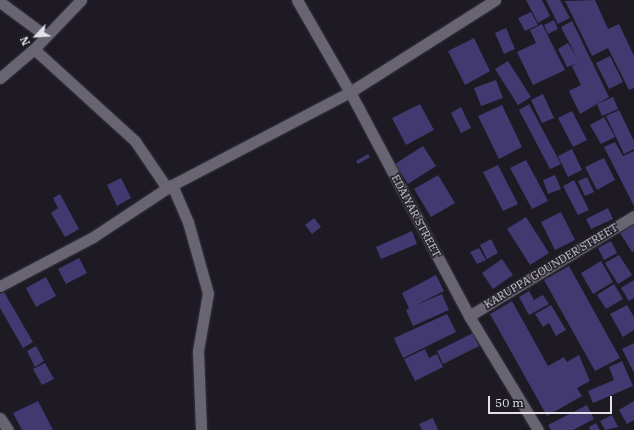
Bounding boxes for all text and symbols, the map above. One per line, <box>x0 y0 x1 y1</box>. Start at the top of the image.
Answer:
north arrow <box>16 16 56 56</box>
text: N <box>17 34 33 48</box>
street label: EDAIYAR STREET <box>389 172 443 260</box>
street label: KARUPPA GOUNDER STREET <box>482 221 620 311</box>
scale bar <box>490 388 614 414</box>
text: 50 m <box>495 395 524 410</box>

